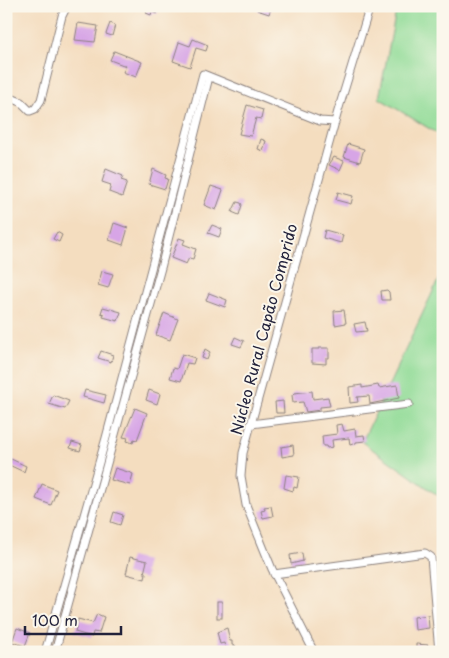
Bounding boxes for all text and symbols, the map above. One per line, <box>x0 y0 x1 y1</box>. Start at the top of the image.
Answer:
street label: Núcleo Rural Capão Comprido <box>224 221 302 437</box>
scale bar <box>25 603 121 635</box>
text: 100 m <box>32 608 78 631</box>

